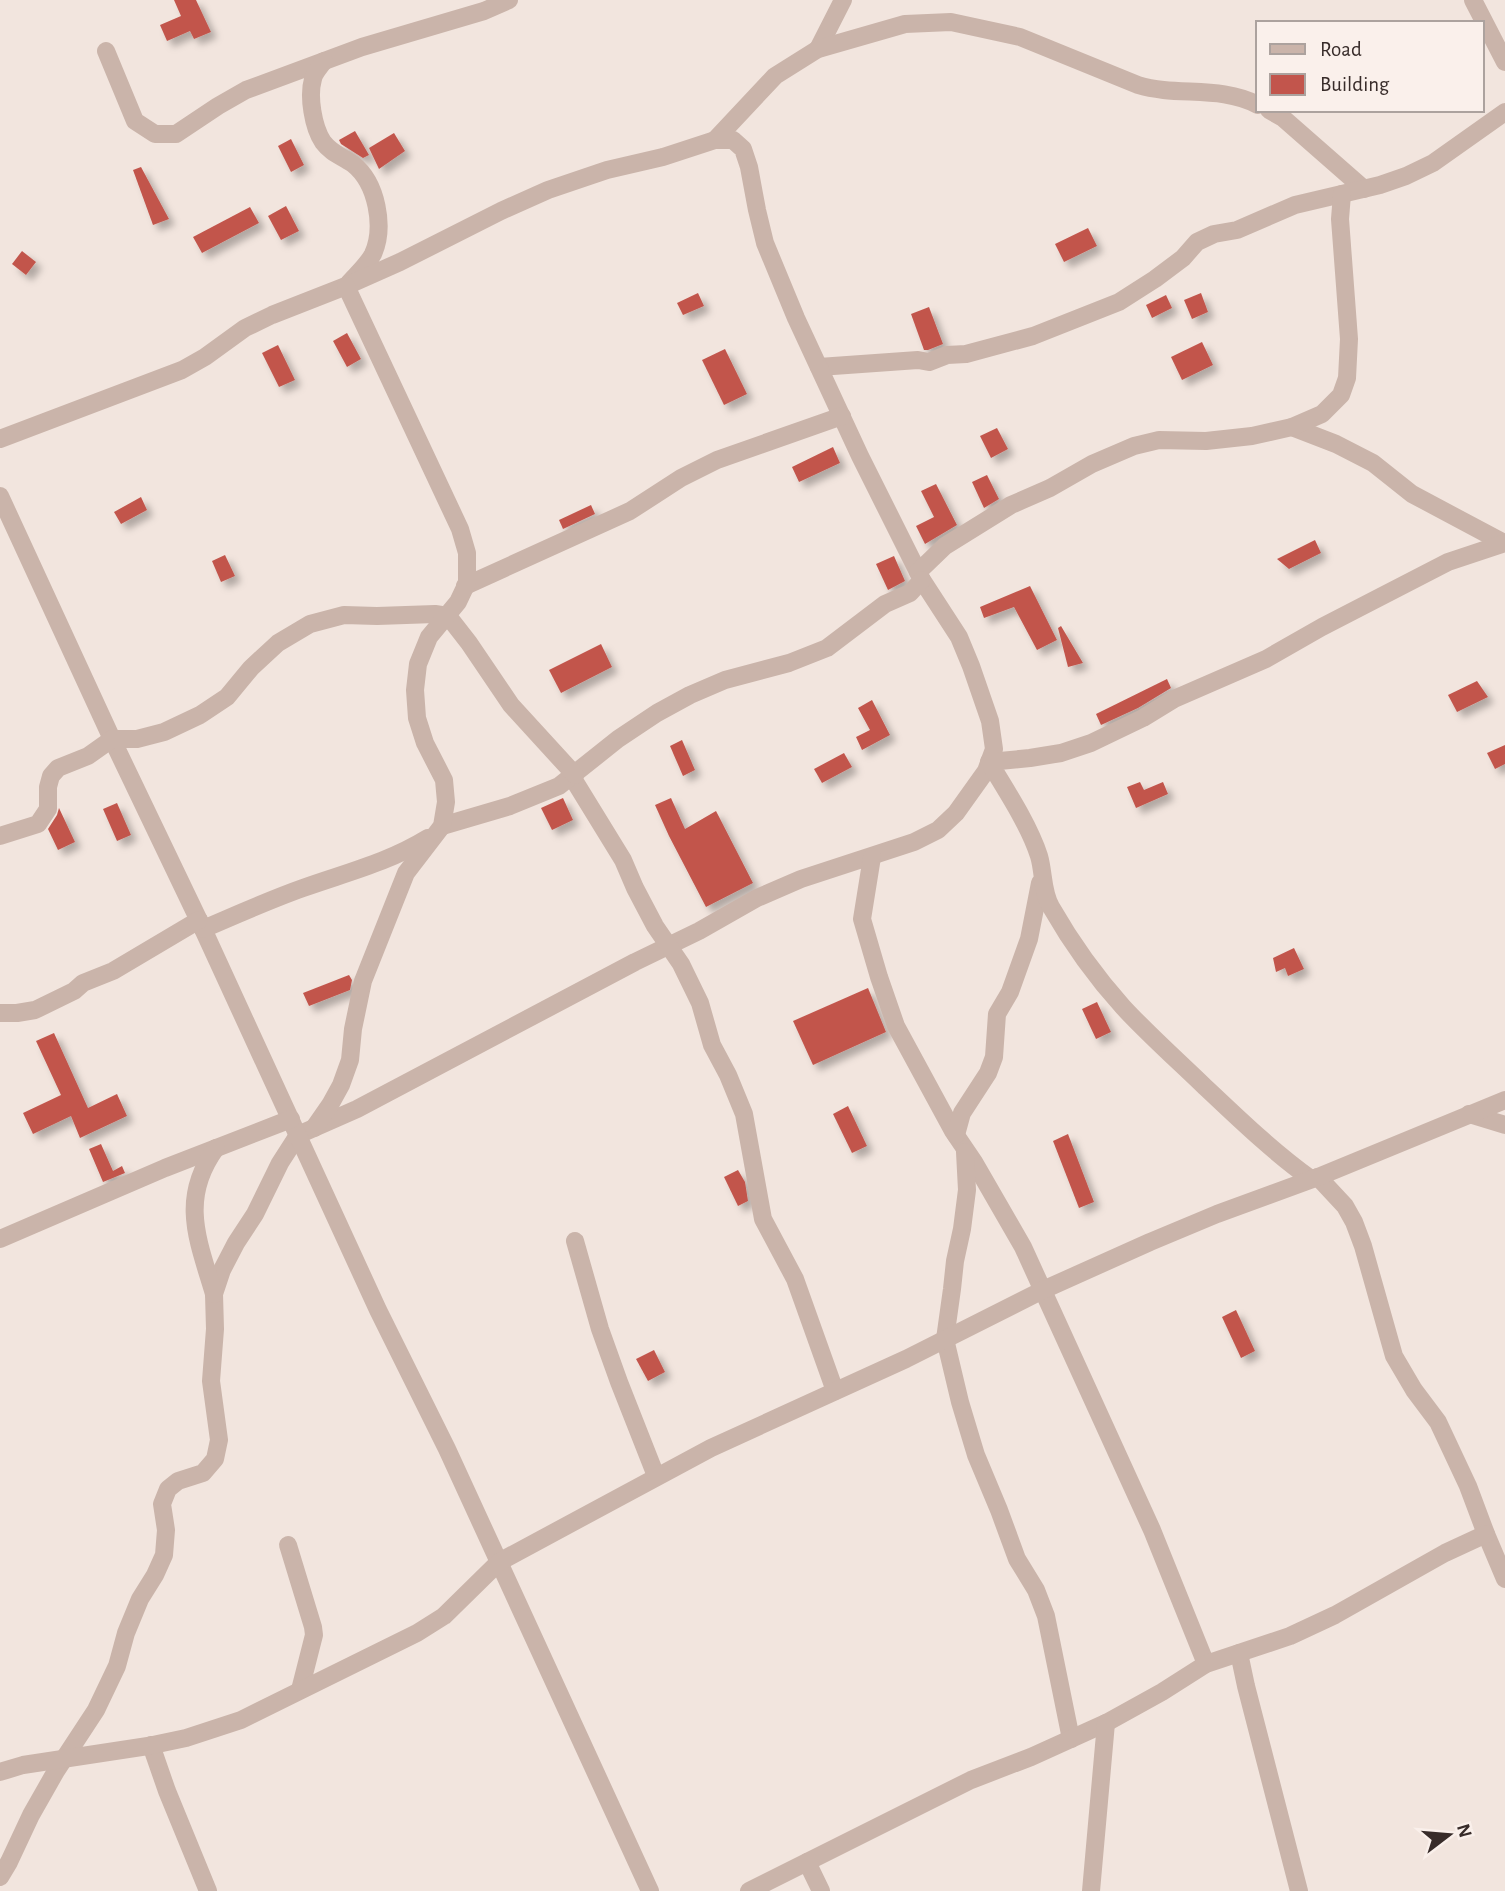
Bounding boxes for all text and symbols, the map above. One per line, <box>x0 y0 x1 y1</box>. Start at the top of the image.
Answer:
legend <box>1256 21 1484 112</box>
text: Road <box>1320 39 1362 60</box>
text: Building <box>1320 74 1390 95</box>
north arrow <box>1414 1800 1484 1870</box>
text: N <box>1453 1822 1475 1840</box>

